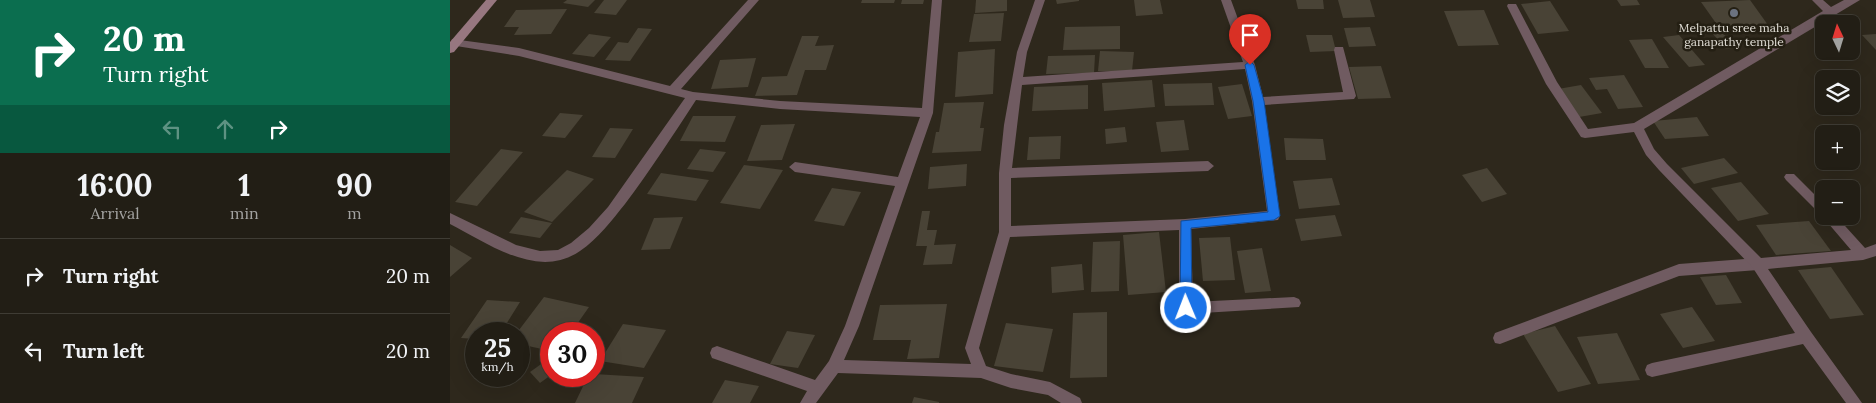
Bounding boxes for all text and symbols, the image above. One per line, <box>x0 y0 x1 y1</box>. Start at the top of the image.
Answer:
marker: Melpattu sree maha ganapathy temple <box>1728 7 1740 19</box>
pin <box>1229 14 1271 65</box>
north arrow <box>1815 15 1860 60</box>
map controls <box>1815 15 1860 225</box>
text: 20 m <box>103 16 185 61</box>
icon: right <box>20 20 85 85</box>
place label: Melpattu sree maha ganapathy temple <box>1679 20 1789 49</box>
icon: arrive <box>1236 21 1264 49</box>
text: Turn right <box>103 60 208 88</box>
button: layers <box>1815 70 1860 115</box>
icon: left <box>158 115 186 143</box>
icon: ahead <box>211 115 239 143</box>
icon: right <box>264 115 292 143</box>
button: + <box>1815 125 1860 170</box>
text: 16:00 <box>78 166 153 204</box>
text: 1 <box>238 166 250 204</box>
text: 90 <box>336 166 372 204</box>
button: − <box>1815 180 1860 225</box>
text: Arrival <box>91 203 140 223</box>
text: min <box>230 203 259 223</box>
text: m <box>347 203 361 223</box>
icon: right <box>20 262 48 290</box>
text: Turn right <box>63 264 159 288</box>
text: 20 m <box>386 264 430 288</box>
position arrow <box>1159 281 1211 333</box>
speed limit sign: 30 <box>540 322 605 387</box>
text: 25 <box>484 332 511 364</box>
icon: left <box>20 337 48 365</box>
text: Turn left <box>63 339 144 363</box>
text: 20 m <box>386 339 430 363</box>
text: km/h <box>481 359 514 374</box>

